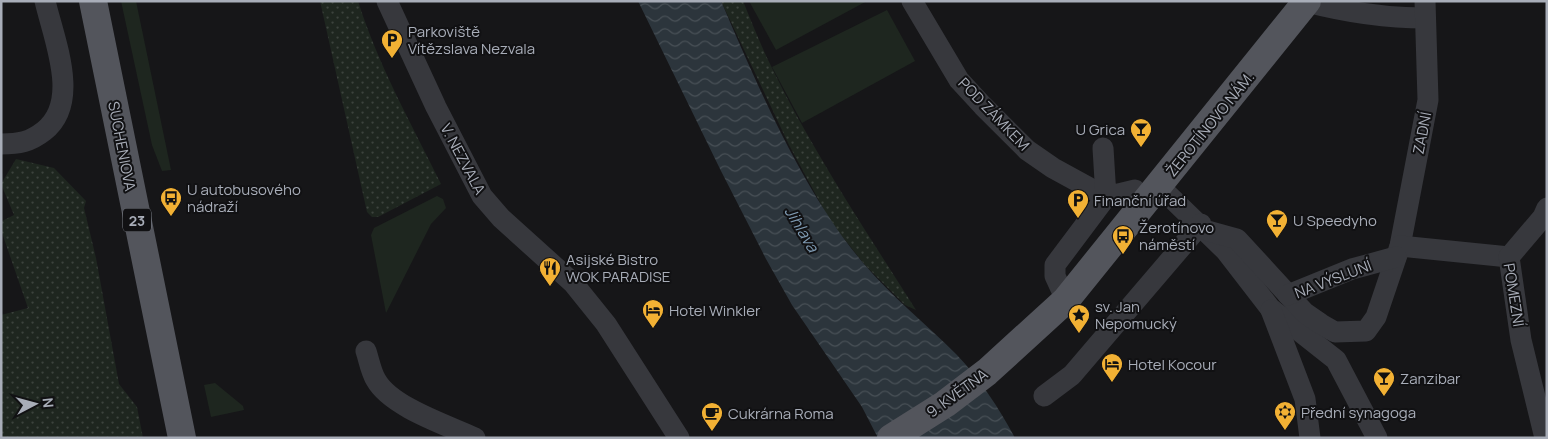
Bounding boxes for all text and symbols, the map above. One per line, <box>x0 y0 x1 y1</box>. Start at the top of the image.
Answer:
place label: Parkoviště Vítězslava Nezvala <box>408 21 535 59</box>
parking icon: Parkoviště Vítězslava Nezvala <box>380 28 404 59</box>
street label: ŽEROTÍNOVO NÁM. <box>1161 67 1259 181</box>
street label: POD ZÁMKEM <box>954 73 1034 155</box>
street label: SUCHENIOVA <box>103 99 141 193</box>
street label: ZADNÍ <box>1408 110 1436 156</box>
bar icon: U Grica <box>1129 117 1153 148</box>
place label: U Grica <box>1075 119 1125 140</box>
street label: V. NEZVALA <box>436 120 491 199</box>
place label: U autobusového nádraží <box>187 179 301 217</box>
bus stop icon: U autobusového nádraží <box>159 186 183 217</box>
parking icon: Finanční úřad <box>1066 188 1090 219</box>
place label: Finanční úřad <box>1094 190 1186 211</box>
water label: Jihlava <box>780 202 825 257</box>
road number: 23 <box>123 208 151 232</box>
bar icon: U Speedyho <box>1265 208 1289 239</box>
place label: U Speedyho <box>1293 210 1377 231</box>
place label: Žerotínovo náměstí <box>1139 217 1214 255</box>
bus stop icon: Žerotínovo náměstí <box>1111 224 1135 255</box>
place label: Asijské Bistro WOK PARADISE <box>566 249 670 287</box>
street label: NA VÝSLUNÍ <box>1291 255 1375 303</box>
restaurant icon: Asijské Bistro WOK PARADISE <box>538 256 562 287</box>
street label: POMEZNÍ <box>1499 262 1529 329</box>
place label: sv. Jan Nepomucký <box>1095 296 1177 334</box>
hotel icon: Hotel Winkler <box>641 298 665 329</box>
place label: Hotel Winkler <box>669 300 761 321</box>
place icon: sv. Jan Nepomucký <box>1067 303 1091 334</box>
hotel icon: Hotel Kocour <box>1100 352 1124 383</box>
place label: Hotel Kocour <box>1128 354 1217 375</box>
street label: 9. KVĚTNA <box>922 363 992 422</box>
bar icon: Zanzibar <box>1372 366 1396 397</box>
place label: Zanzibar <box>1400 368 1461 389</box>
north arrow <box>10 379 60 429</box>
text: N <box>38 397 58 409</box>
synagogue icon: Přední synagoga <box>1273 400 1297 431</box>
cafe icon: Cukrárna Roma <box>700 401 724 432</box>
place label: Přední synagoga <box>1301 402 1416 423</box>
place label: Cukrárna Roma <box>728 403 834 424</box>

